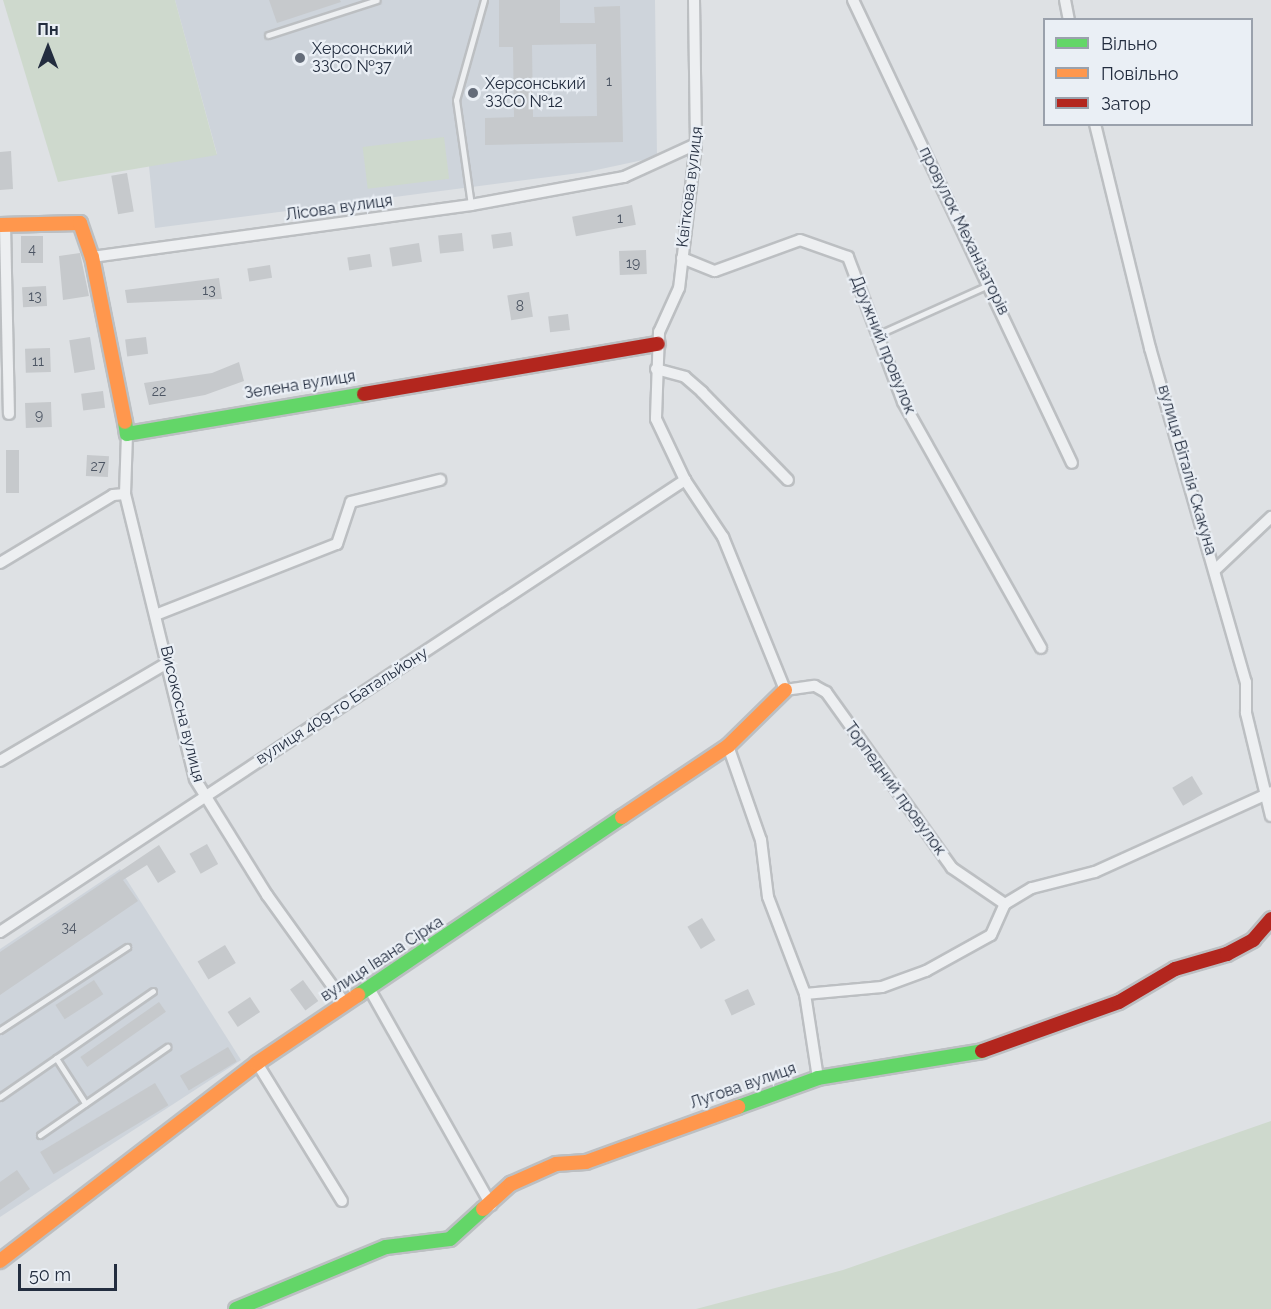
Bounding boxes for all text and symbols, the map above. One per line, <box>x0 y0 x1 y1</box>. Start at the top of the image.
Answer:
north arrow <box>18 18 78 78</box>
legend <box>1043 18 1253 126</box>
text: Пн <box>37 20 59 39</box>
text: Вільно <box>1101 33 1157 54</box>
place label: Херсонський ЗЗСО №37 <box>312 39 413 77</box>
marker: Херсонський ЗЗСО №37 <box>293 51 307 65</box>
text: Повільно <box>1101 63 1178 84</box>
house number: 1 <box>606 73 612 89</box>
place label: Херсонський ЗЗСО №12 <box>485 74 586 112</box>
marker: Херсонський ЗЗСО №12 <box>466 86 480 100</box>
text: Затор <box>1101 93 1151 114</box>
street label: Квіткова вулиця <box>673 125 707 249</box>
street label: провулок Механізаторів <box>915 144 1013 318</box>
street label: Лісова вулиця <box>284 191 394 225</box>
house number: 1 <box>617 210 623 226</box>
house number: 4 <box>28 241 36 257</box>
house number: 19 <box>626 255 640 271</box>
street label: Дружний провулок <box>846 273 920 417</box>
house number: 13 <box>202 282 216 298</box>
house number: 13 <box>28 288 42 304</box>
house number: 8 <box>516 298 524 314</box>
house number: 11 <box>32 353 44 369</box>
street label: Зелена вулиця <box>243 367 357 403</box>
house number: 22 <box>152 383 166 399</box>
street label: вулиця Віталія Скакуна <box>1154 383 1220 557</box>
house number: 9 <box>35 407 43 423</box>
house number: 27 <box>91 458 105 474</box>
street label: вулиця 409-го Батальйону <box>252 643 432 769</box>
street label: Високосна вулиця <box>156 644 208 784</box>
street label: Торпедний провулок <box>840 719 950 859</box>
street label: вулиця Івана Сірка <box>317 912 447 1006</box>
house number: 34 <box>61 919 77 935</box>
street label: Лугова вулиця <box>687 1059 799 1113</box>
scale bar <box>21 1252 120 1290</box>
text: 50 m <box>29 1264 71 1285</box>

